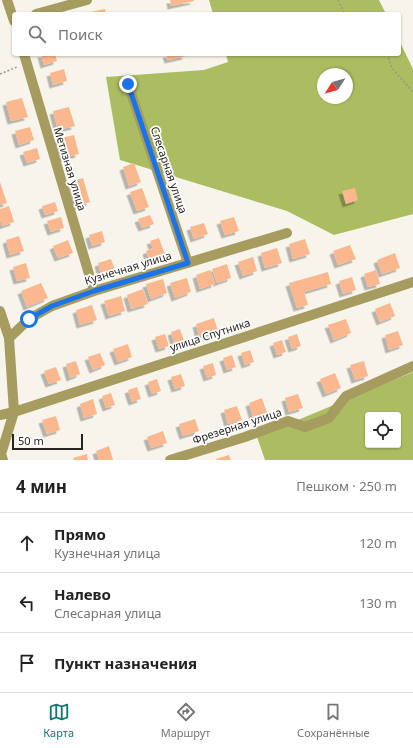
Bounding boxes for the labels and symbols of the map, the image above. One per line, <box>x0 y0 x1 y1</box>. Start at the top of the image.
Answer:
north arrow <box>317 68 353 104</box>
route end <box>119 75 137 93</box>
street label: Слесарная улица <box>148 124 191 215</box>
street label: Метизная улица <box>51 125 90 212</box>
street label: Кузнечная улица <box>83 247 173 288</box>
route start <box>20 310 38 328</box>
street label: улица Спутника <box>168 314 252 355</box>
street label: Фрезерная улица <box>190 404 283 447</box>
scale bar <box>12 432 83 451</box>

